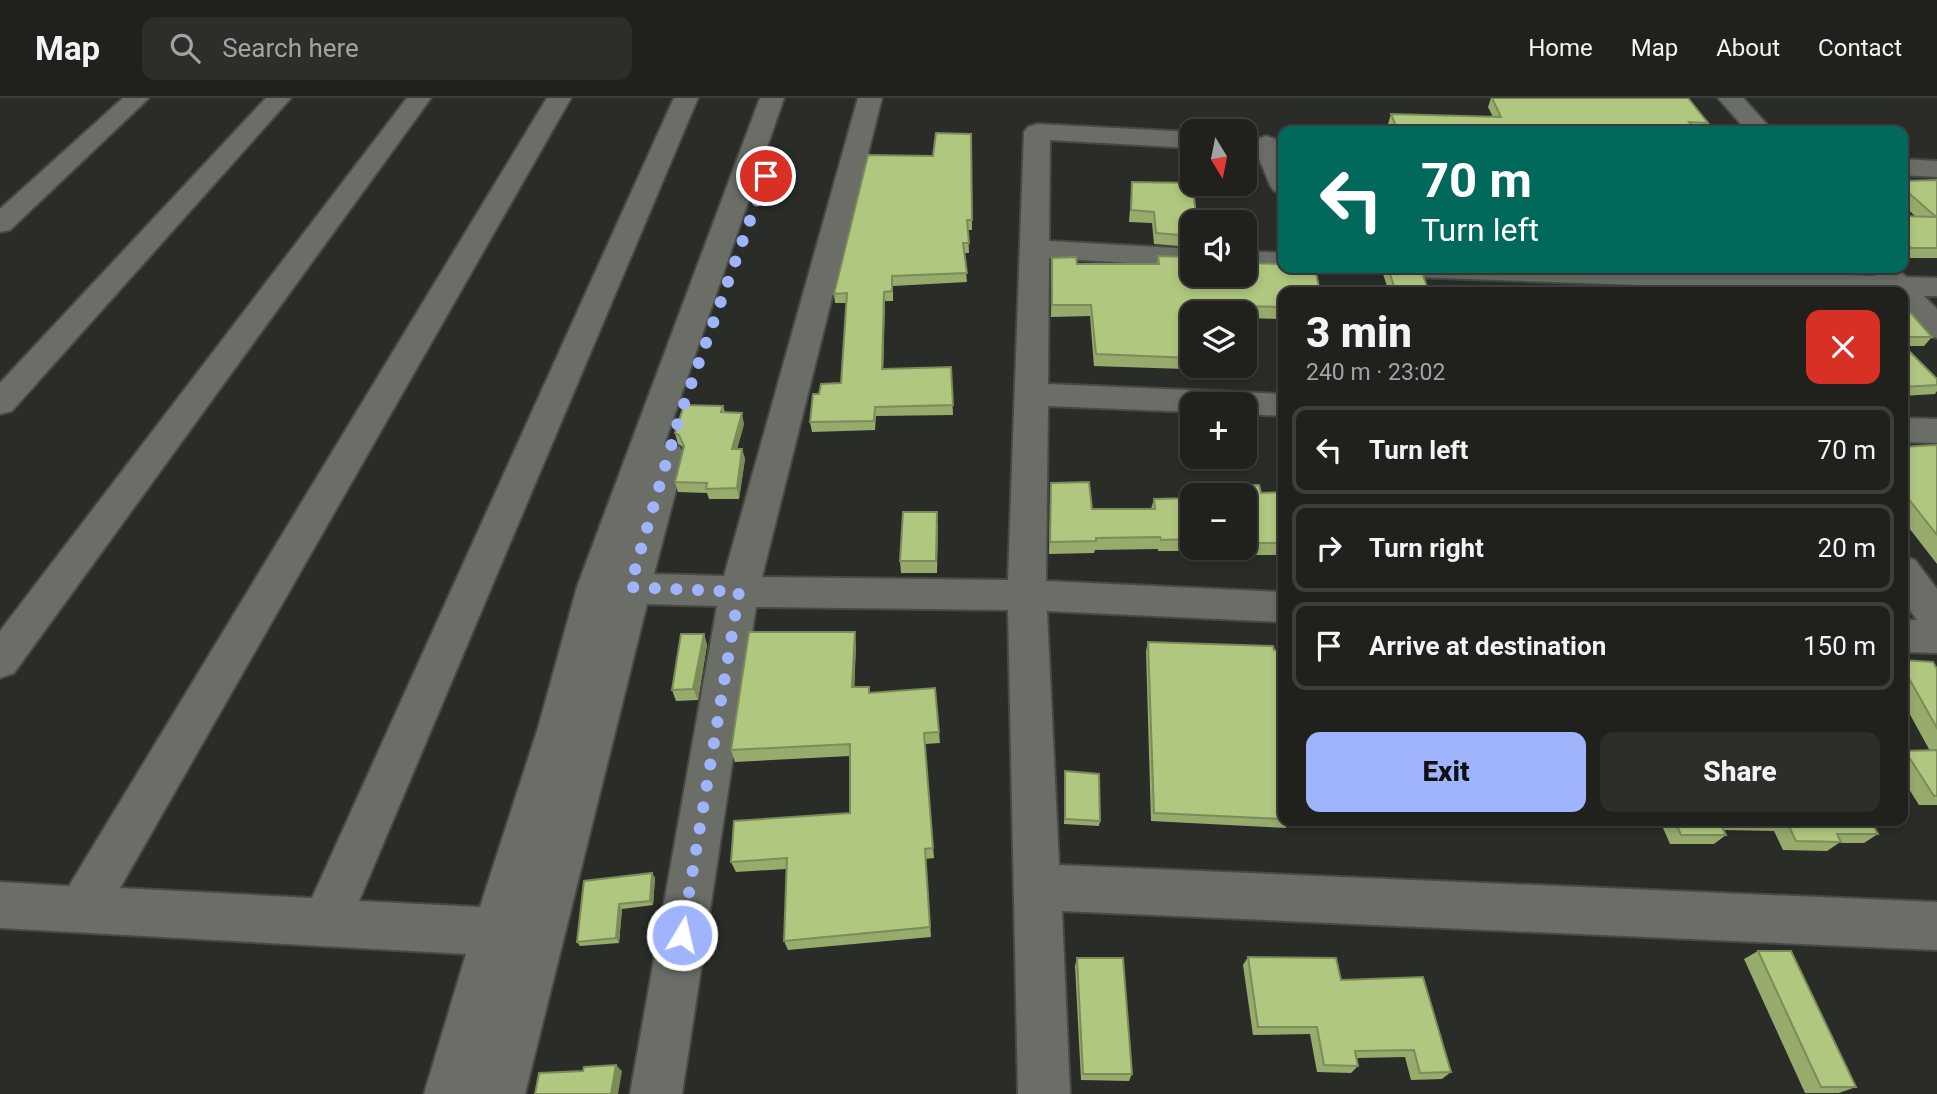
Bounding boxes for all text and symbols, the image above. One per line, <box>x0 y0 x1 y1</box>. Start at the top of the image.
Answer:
search box <box>142 17 632 80</box>
text: Map <box>35 29 100 68</box>
icon: search <box>166 29 204 67</box>
text: Search here <box>222 33 359 63</box>
text: Home <box>1528 34 1593 62</box>
text: Map <box>1631 34 1678 62</box>
text: About <box>1716 34 1780 62</box>
text: Contact <box>1818 34 1902 62</box>
north arrow <box>1180 119 1256 196</box>
map controls <box>1180 119 1257 560</box>
pin <box>736 146 796 206</box>
text: 70 m <box>1421 152 1532 209</box>
icon: left <box>1306 154 1397 245</box>
icon: arrive <box>747 157 785 195</box>
button: sound <box>1180 210 1257 287</box>
text: Turn left <box>1421 211 1539 249</box>
button: layers <box>1180 301 1257 378</box>
text: 3 min <box>1306 308 1412 357</box>
button: close <box>1806 310 1880 384</box>
text: 240 m · 23:02 <box>1306 359 1445 386</box>
button: + <box>1180 392 1257 469</box>
icon: left <box>1310 431 1348 469</box>
text: Turn left <box>1369 435 1468 465</box>
text: 70 m <box>1818 435 1876 465</box>
button: − <box>1180 483 1257 560</box>
icon: right <box>1310 529 1348 567</box>
text: Turn right <box>1369 533 1484 563</box>
text: 20 m <box>1818 533 1876 563</box>
icon: arrive <box>1310 627 1348 665</box>
text: Arrive at destination <box>1369 631 1606 661</box>
text: 150 m <box>1803 631 1876 661</box>
button: Exit <box>1306 732 1586 812</box>
button: Share <box>1600 732 1880 812</box>
position arrow <box>645 898 719 972</box>

